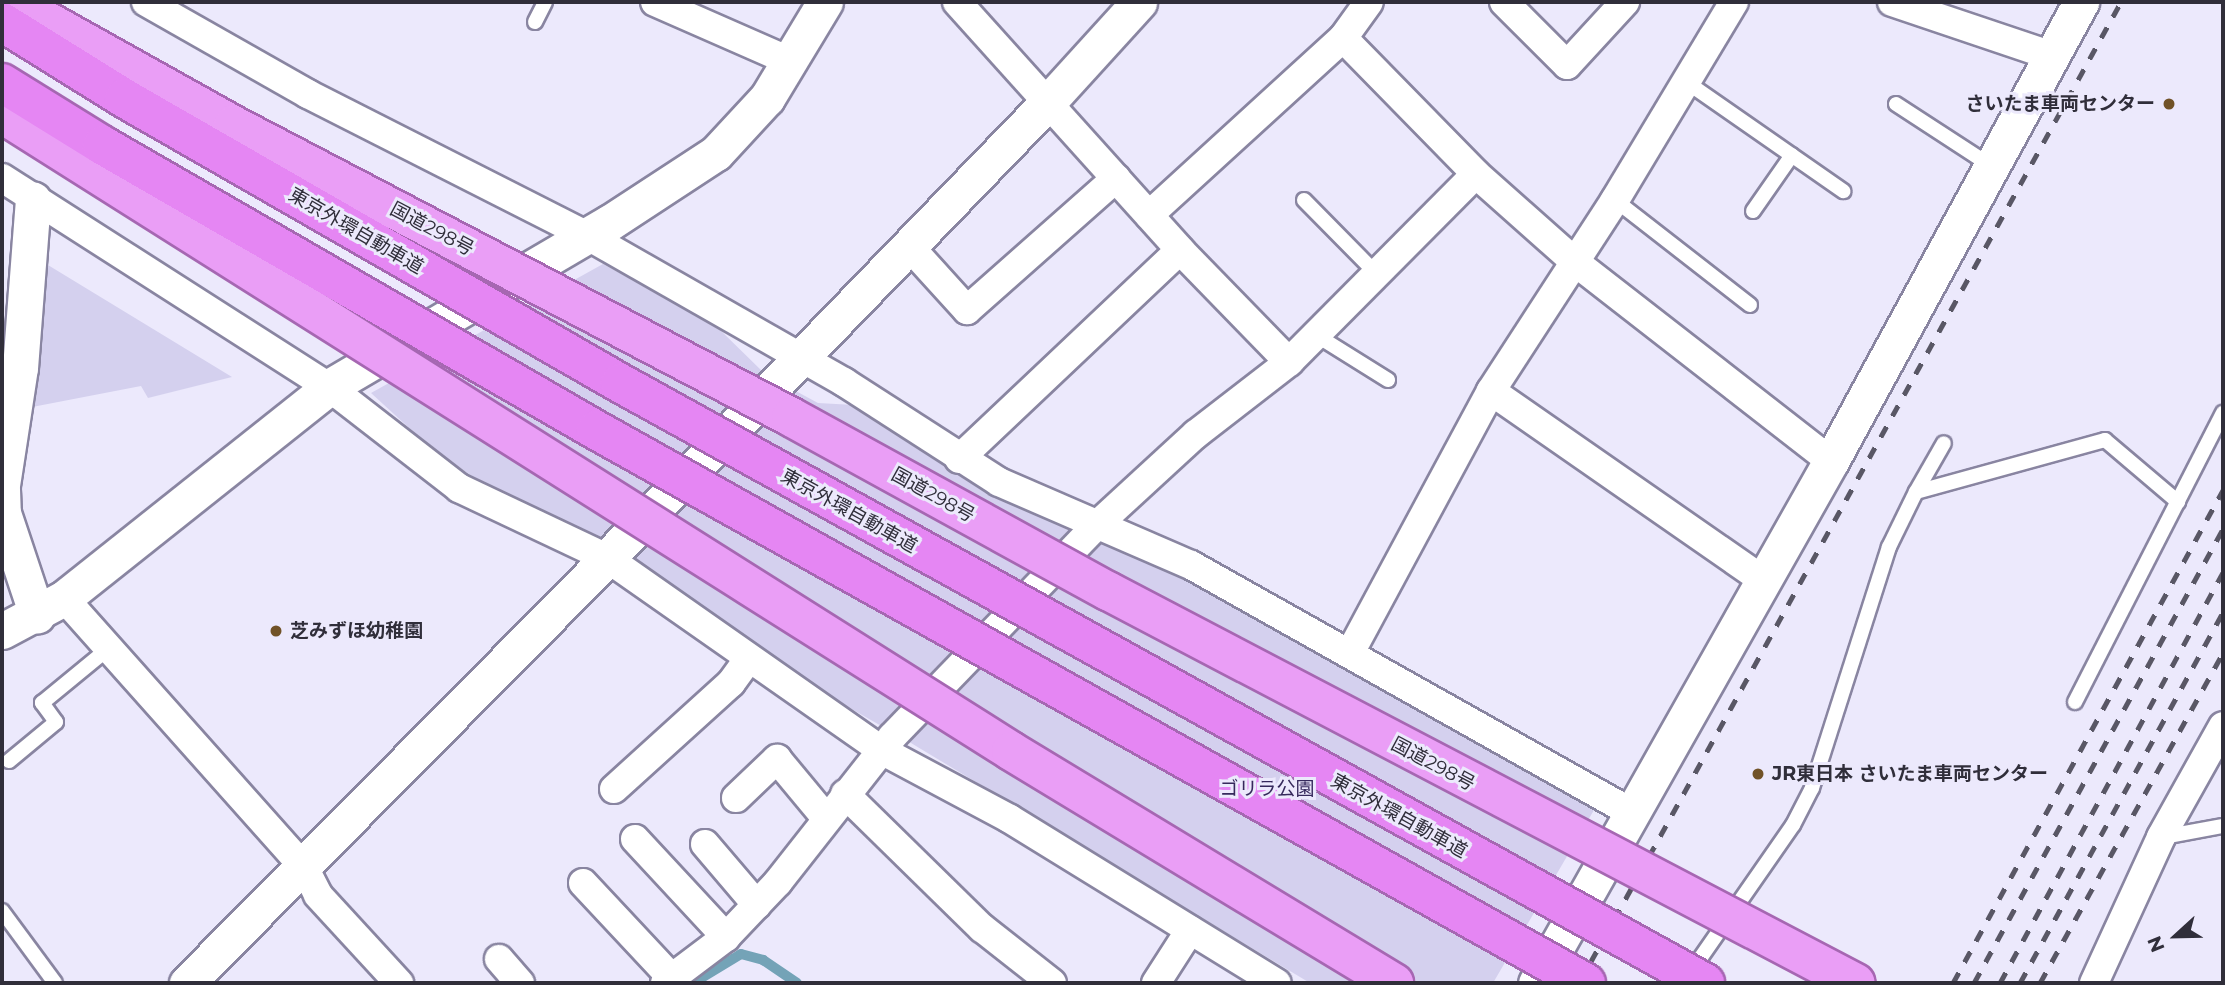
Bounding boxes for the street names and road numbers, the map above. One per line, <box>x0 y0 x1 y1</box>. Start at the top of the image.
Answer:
street label: 東京外環自動車道 <box>284 183 428 279</box>
street label: 国道298号 <box>386 197 478 261</box>
street label: 国道298号 <box>887 463 979 527</box>
street label: 東京外環自動車道 <box>777 464 921 558</box>
street label: 国道298号 <box>1387 732 1479 796</box>
street label: 東京外環自動車道 <box>1327 769 1471 863</box>

